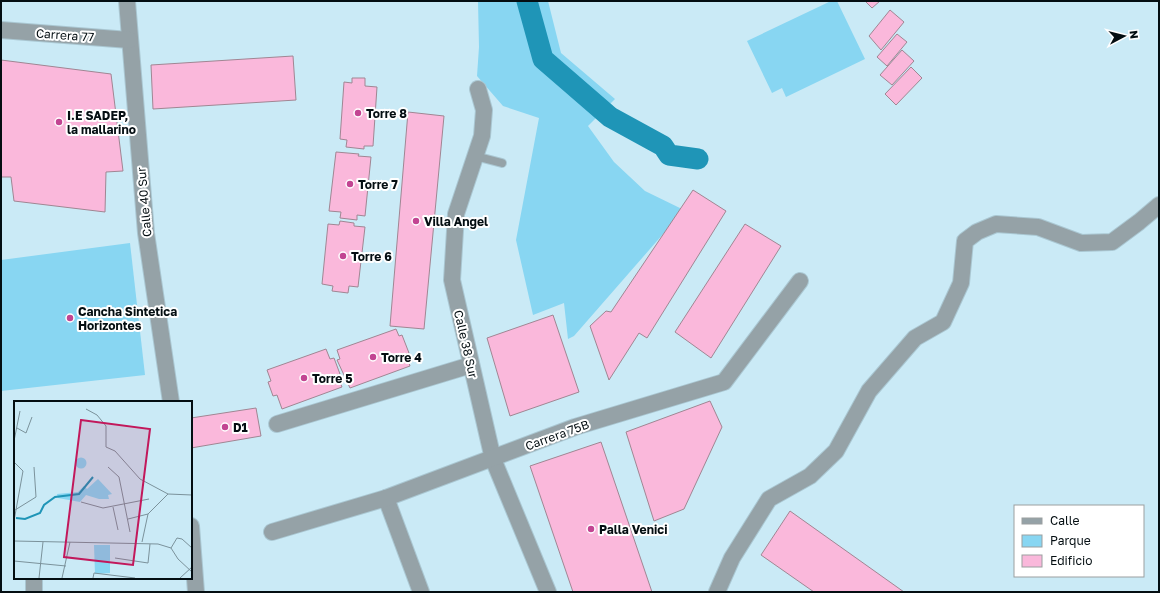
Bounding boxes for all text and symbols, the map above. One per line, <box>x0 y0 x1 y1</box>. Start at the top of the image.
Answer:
north arrow <box>1104 16 1144 56</box>
street label: Carrera 77 <box>35 25 95 45</box>
text: N <box>1127 30 1141 40</box>
place label: Torre 8 <box>366 106 407 121</box>
place label: I.E SADEP, la mallarino <box>67 108 136 137</box>
marker: Torre 8 <box>353 108 363 118</box>
marker: I.E SADEP, la mallarino <box>54 117 64 127</box>
street label: Calle 40 Sur <box>133 166 155 237</box>
place label: Torre 7 <box>358 177 398 192</box>
marker: Torre 7 <box>345 179 355 189</box>
place label: Villa Angel <box>424 214 488 229</box>
marker: Villa Angel <box>411 216 421 226</box>
place label: Torre 6 <box>351 249 392 264</box>
marker: Torre 6 <box>338 251 348 261</box>
place label: Cancha Sintetica Horizontes <box>78 304 177 333</box>
street label: Calle 38 Sur <box>451 308 481 380</box>
marker: Cancha Sintetica Horizontes <box>65 313 75 323</box>
place label: Torre 4 <box>381 350 422 365</box>
marker: Torre 4 <box>368 352 378 362</box>
place label: Torre 5 <box>312 371 353 386</box>
marker: Torre 5 <box>299 373 309 383</box>
inset map <box>14 401 192 579</box>
street label: Carrera 75B <box>523 417 591 453</box>
place label: D1 <box>233 420 248 435</box>
marker: D1 <box>220 422 230 432</box>
legend <box>1014 505 1144 577</box>
text: Calle <box>1050 513 1080 528</box>
place label: Palla Venici <box>599 522 667 537</box>
marker: Palla Venici <box>586 524 596 534</box>
text: Parque <box>1050 533 1091 548</box>
text: Edificio <box>1050 553 1092 568</box>

